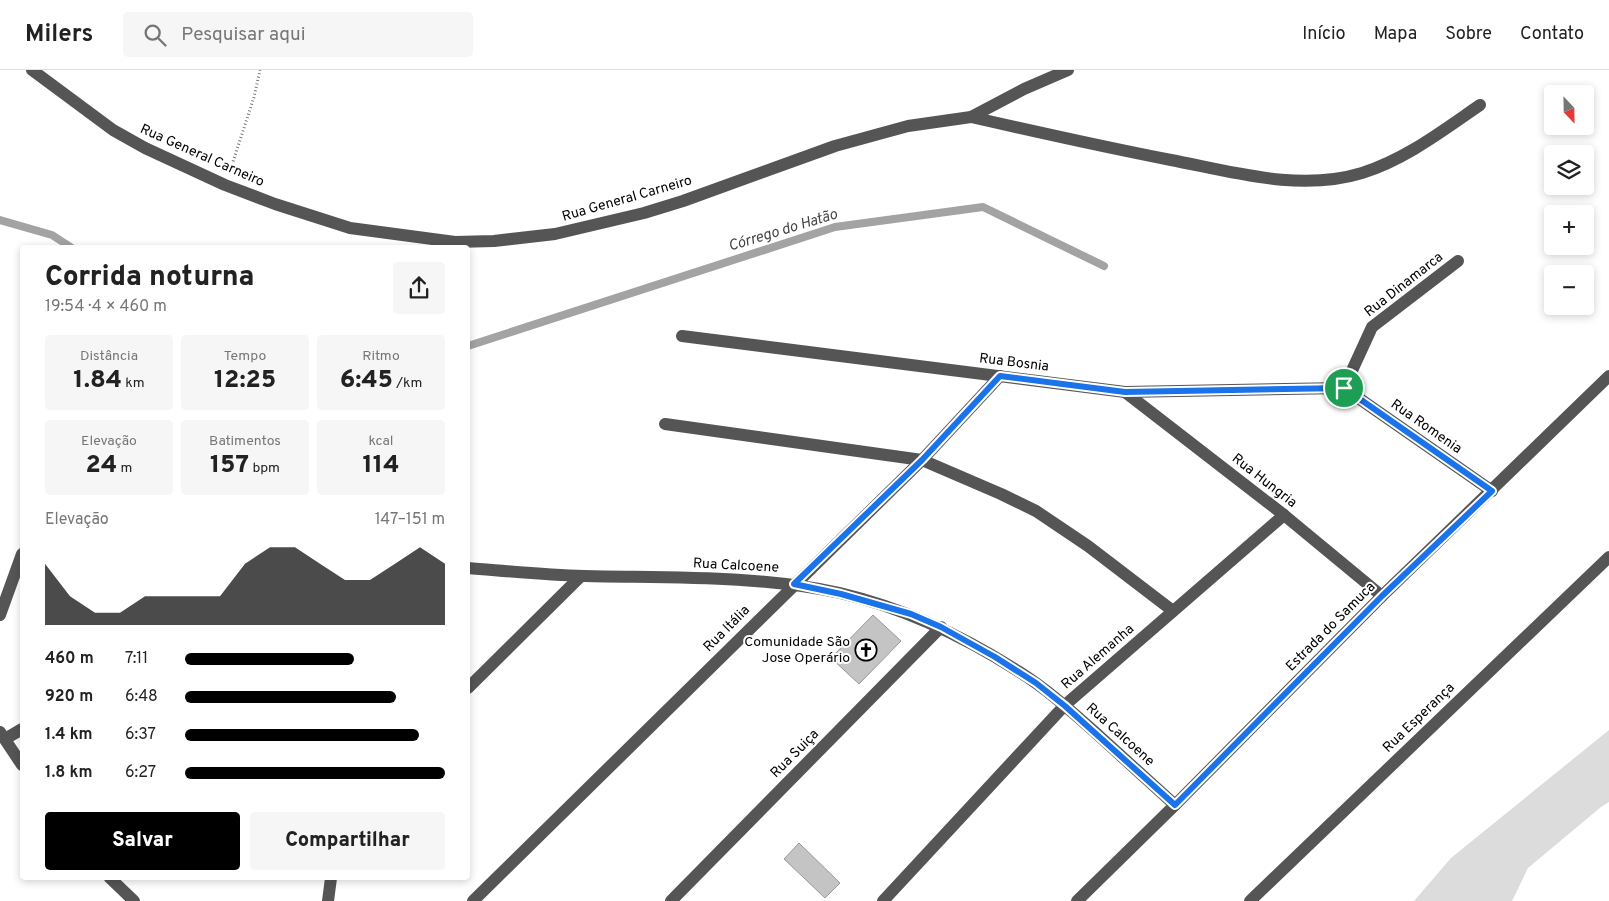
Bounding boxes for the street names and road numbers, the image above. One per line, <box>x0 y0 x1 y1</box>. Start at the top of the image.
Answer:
street label: Rua General Carneiro <box>137 121 267 191</box>
street label: Rua General Carneiro <box>560 172 694 226</box>
street label: Rua Dinamarca <box>1361 249 1447 321</box>
street label: Rua Bosnia <box>978 350 1050 376</box>
street label: Rua Romenia <box>1387 396 1465 458</box>
street label: Rua Hungria <box>1228 450 1300 512</box>
street label: Rua Calcoene <box>692 555 780 577</box>
street label: Estrada do Samuca <box>1283 579 1379 675</box>
street label: Rua Itália <box>700 602 754 656</box>
street label: Rua Alemanha <box>1058 621 1138 693</box>
street label: Rua Esperança <box>1380 679 1458 757</box>
street label: Rua Calcoene <box>1082 700 1158 770</box>
street label: Rua Suiça <box>767 726 823 782</box>

